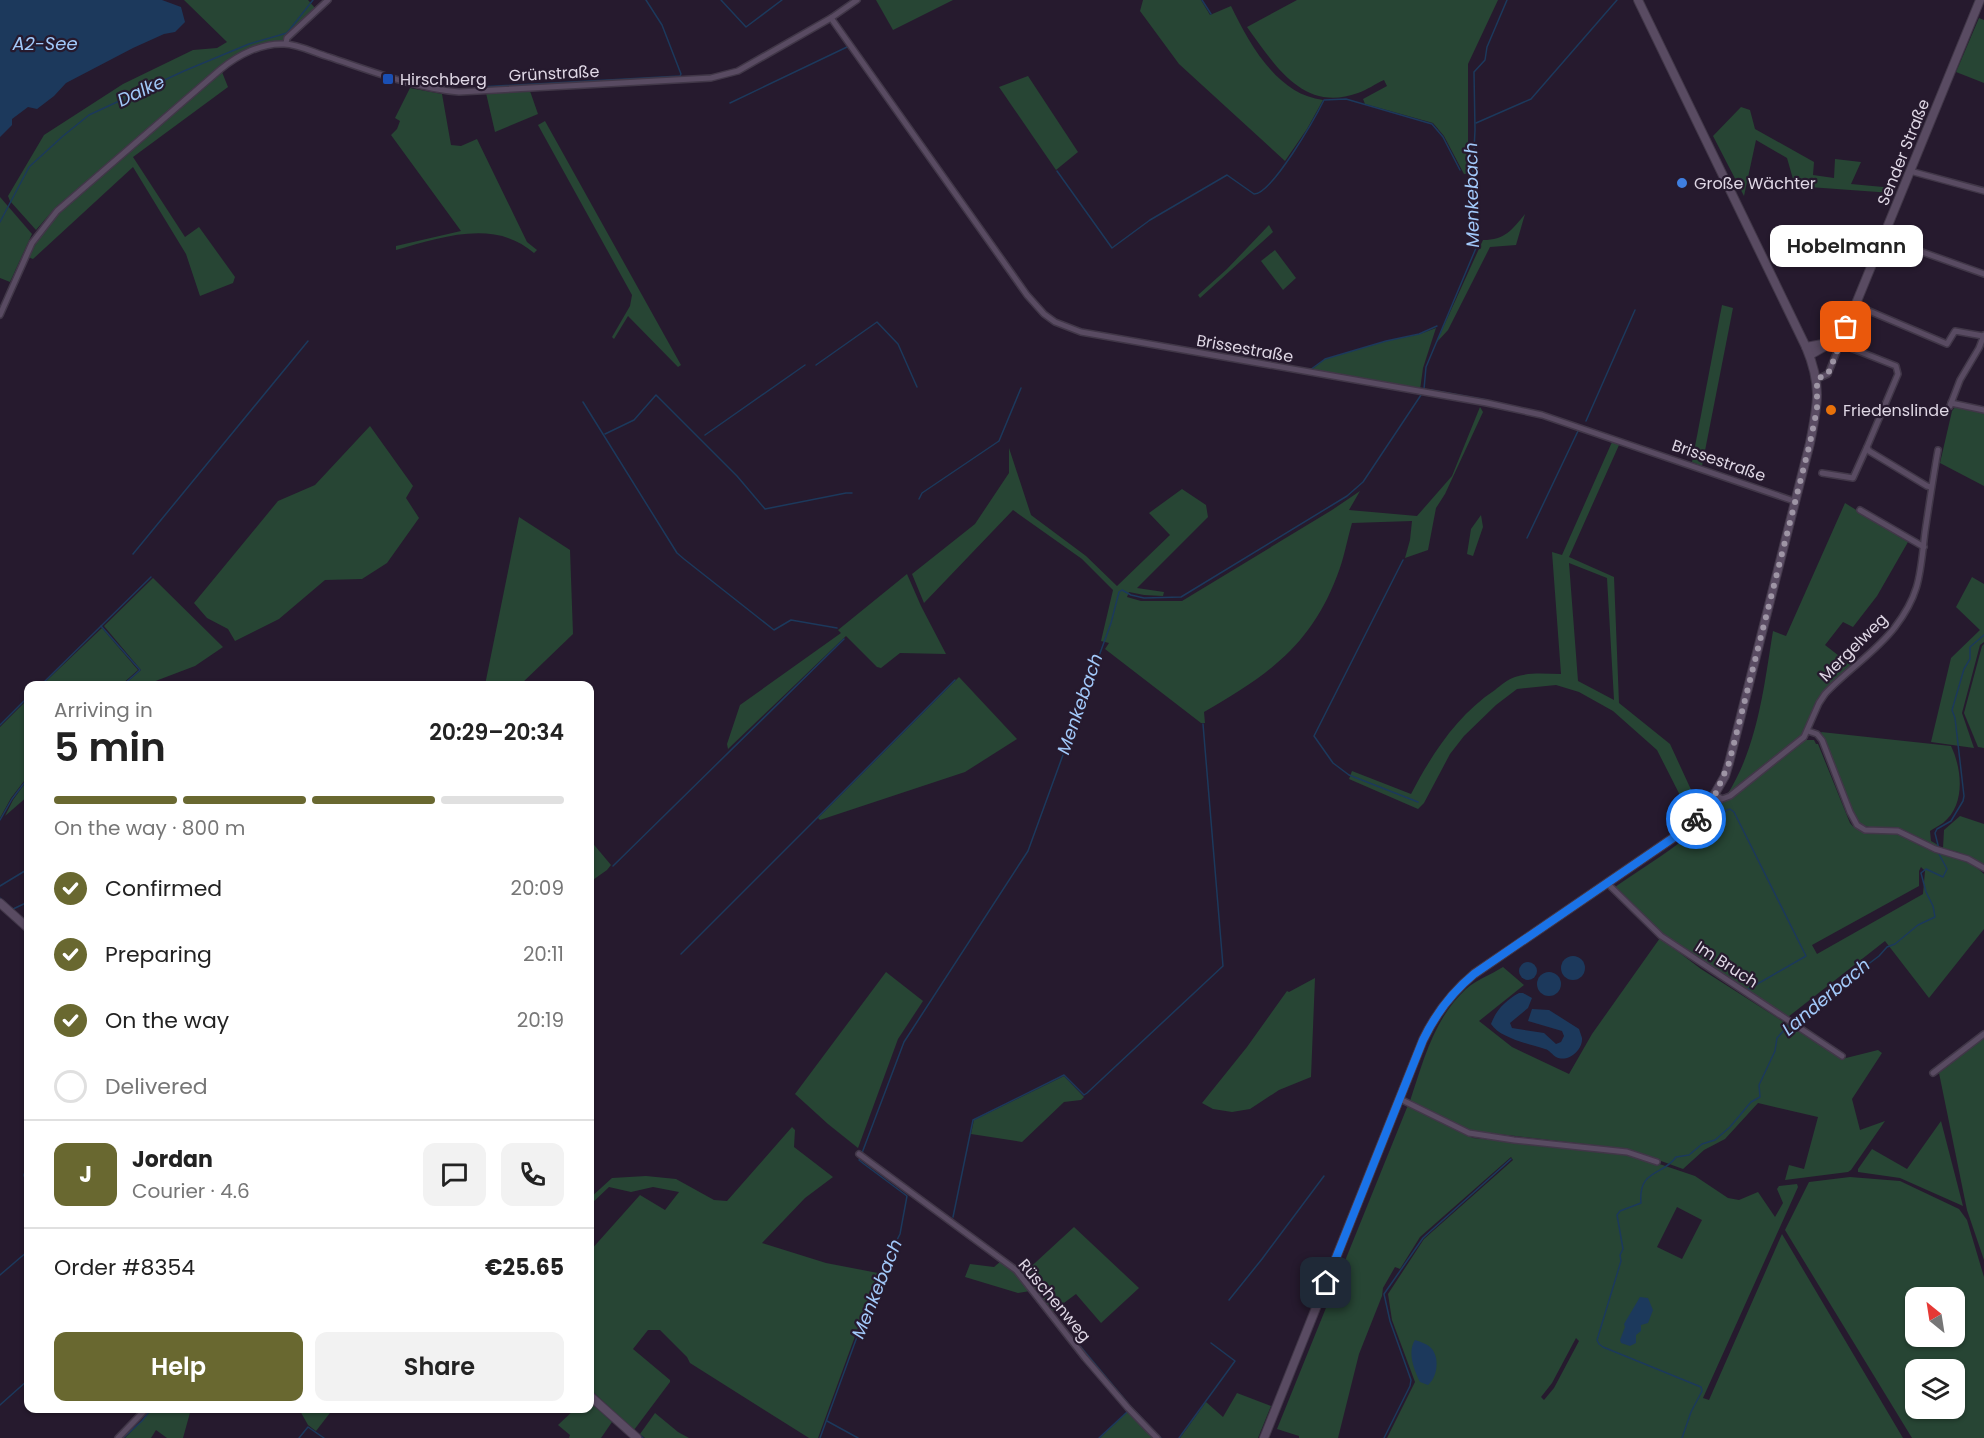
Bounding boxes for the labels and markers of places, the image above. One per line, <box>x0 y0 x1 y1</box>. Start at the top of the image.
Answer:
place label: Hirschberg <box>400 68 487 91</box>
marker: Hirschberg <box>381 72 395 86</box>
place label: Große Wächter <box>1694 172 1816 195</box>
marker: Große Wächter <box>1675 176 1689 190</box>
callout: Hobelmann <box>1770 225 1922 267</box>
pin <box>1820 301 1871 352</box>
place label: Friedenslinde <box>1843 399 1949 422</box>
marker: Friedenslinde <box>1824 403 1838 417</box>
pin <box>1300 1257 1351 1308</box>

